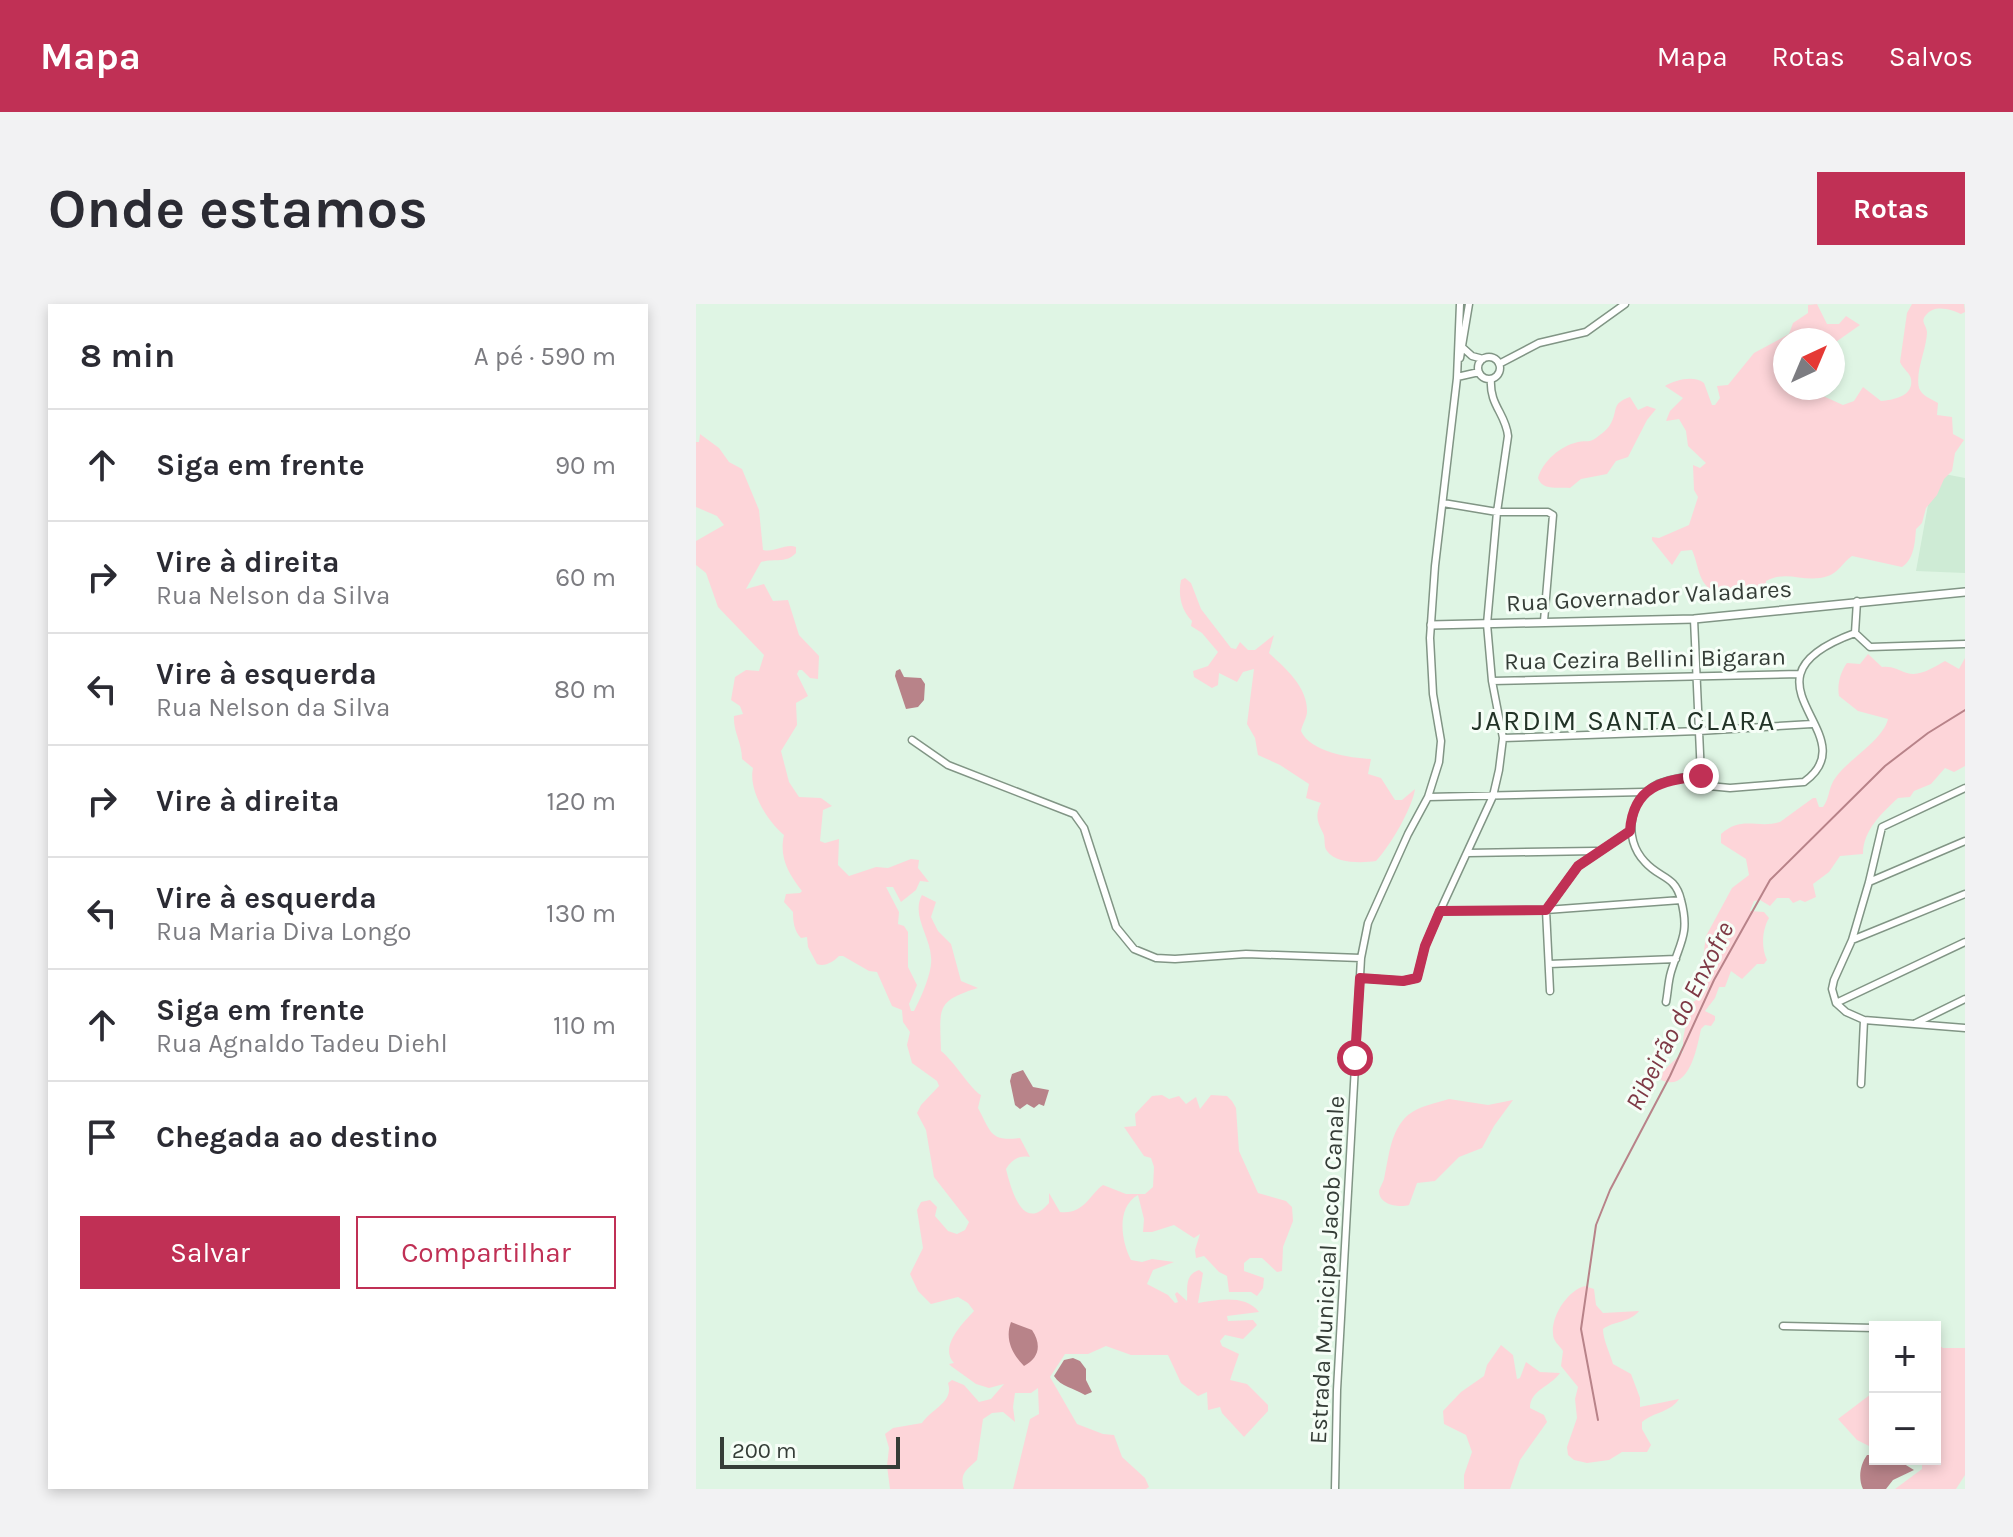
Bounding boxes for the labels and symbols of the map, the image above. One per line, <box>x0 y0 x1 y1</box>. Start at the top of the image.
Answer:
north arrow <box>1773 328 1845 400</box>
street label: Rua Governador Valadares <box>1505 575 1793 617</box>
street label: Rua Cezira Bellini Bigaran <box>1504 643 1786 675</box>
district label: JARDIM SANTA CLARA <box>1472 704 1776 737</box>
route end <box>1683 758 1719 794</box>
water label: Ribeirão do Enxofre <box>1618 917 1740 1116</box>
route start <box>1337 1040 1373 1076</box>
street label: Estrada Municipal Jacob Canale <box>1304 1095 1350 1445</box>
scale bar <box>720 1433 900 1469</box>

